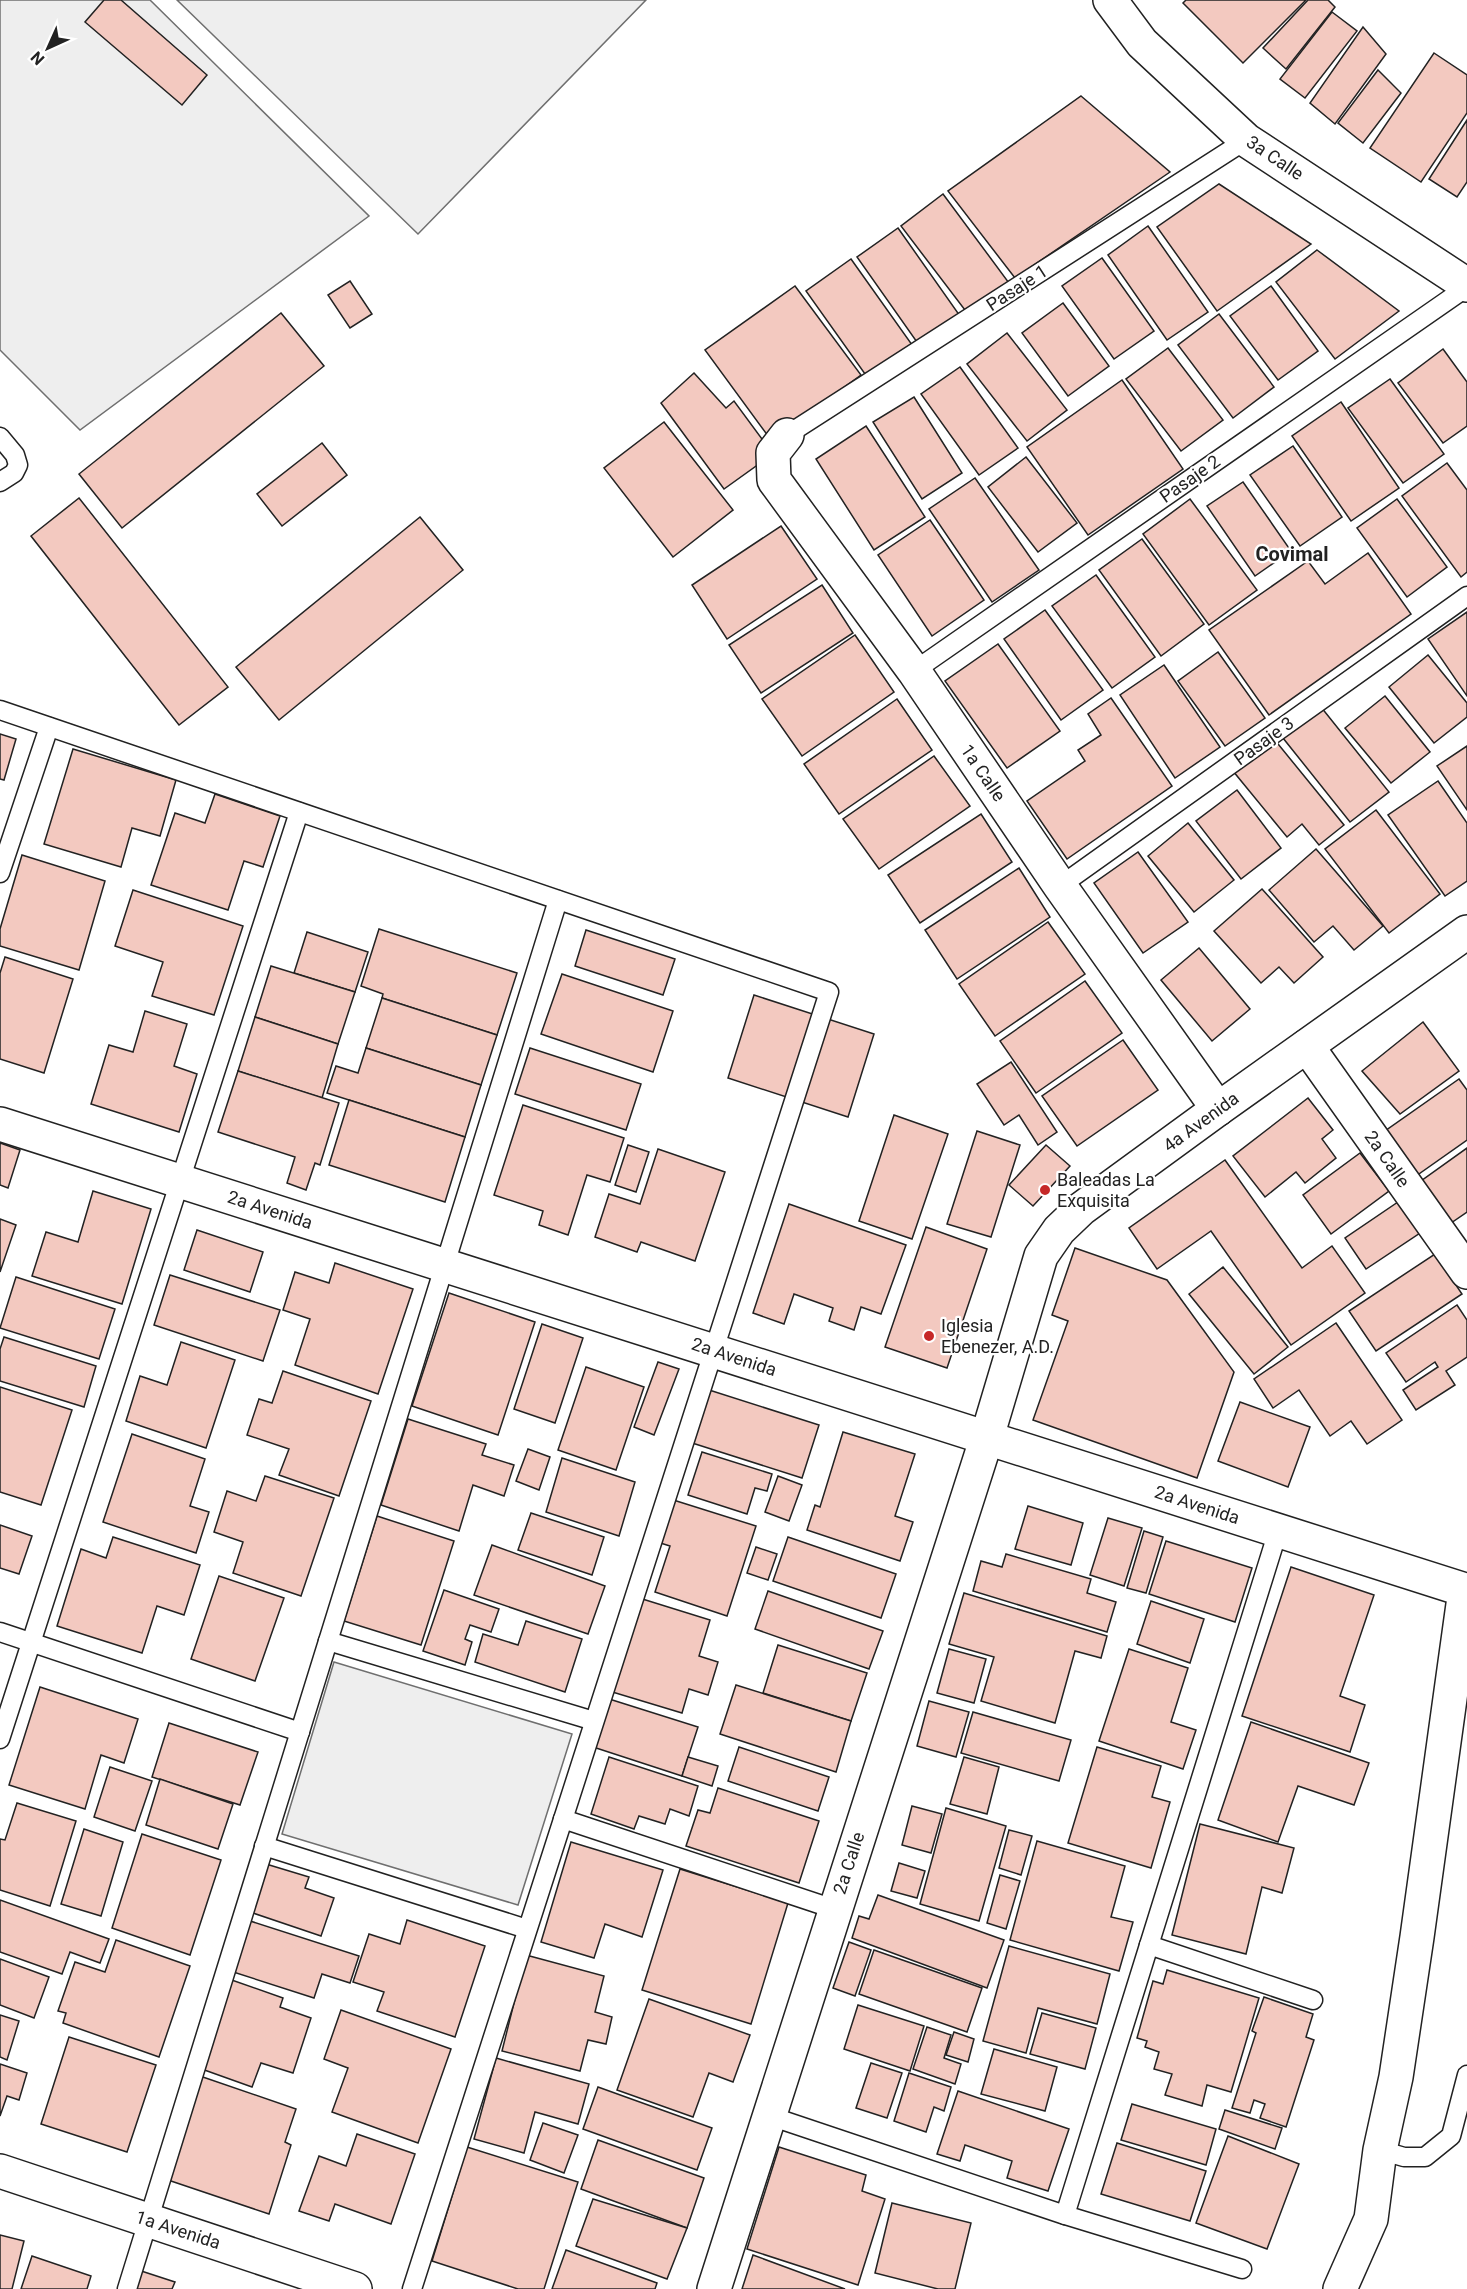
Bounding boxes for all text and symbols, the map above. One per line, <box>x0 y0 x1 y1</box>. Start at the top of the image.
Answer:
north arrow <box>18 18 78 78</box>
text: N <box>27 48 48 69</box>
street label: 3a Calle <box>1243 131 1308 184</box>
street label: Pasaje 1 <box>982 260 1051 315</box>
street label: Pasaje 2 <box>1156 450 1224 507</box>
district label: Covimal <box>1256 542 1328 566</box>
street label: Pasaje 3 <box>1230 712 1298 769</box>
street label: 1a Calle <box>957 740 1010 805</box>
street label: 4a Avenida <box>1159 1087 1243 1156</box>
street label: 2a Calle <box>1360 1126 1414 1191</box>
place label: Baleadas La Exquisita <box>1057 1169 1155 1211</box>
marker: Baleadas La Exquisita <box>1038 1183 1052 1197</box>
street label: 2a Avenida <box>225 1186 315 1233</box>
place label: Iglesia Ebenezer, A.D. <box>941 1315 1054 1357</box>
marker: Iglesia Ebenezer, A.D. <box>922 1329 936 1343</box>
street label: 2a Avenida <box>689 1333 779 1380</box>
street label: 2a Avenida <box>1152 1481 1242 1528</box>
street label: 2a Calle <box>829 1829 868 1897</box>
street label: 1a Avenida <box>133 2206 223 2253</box>

